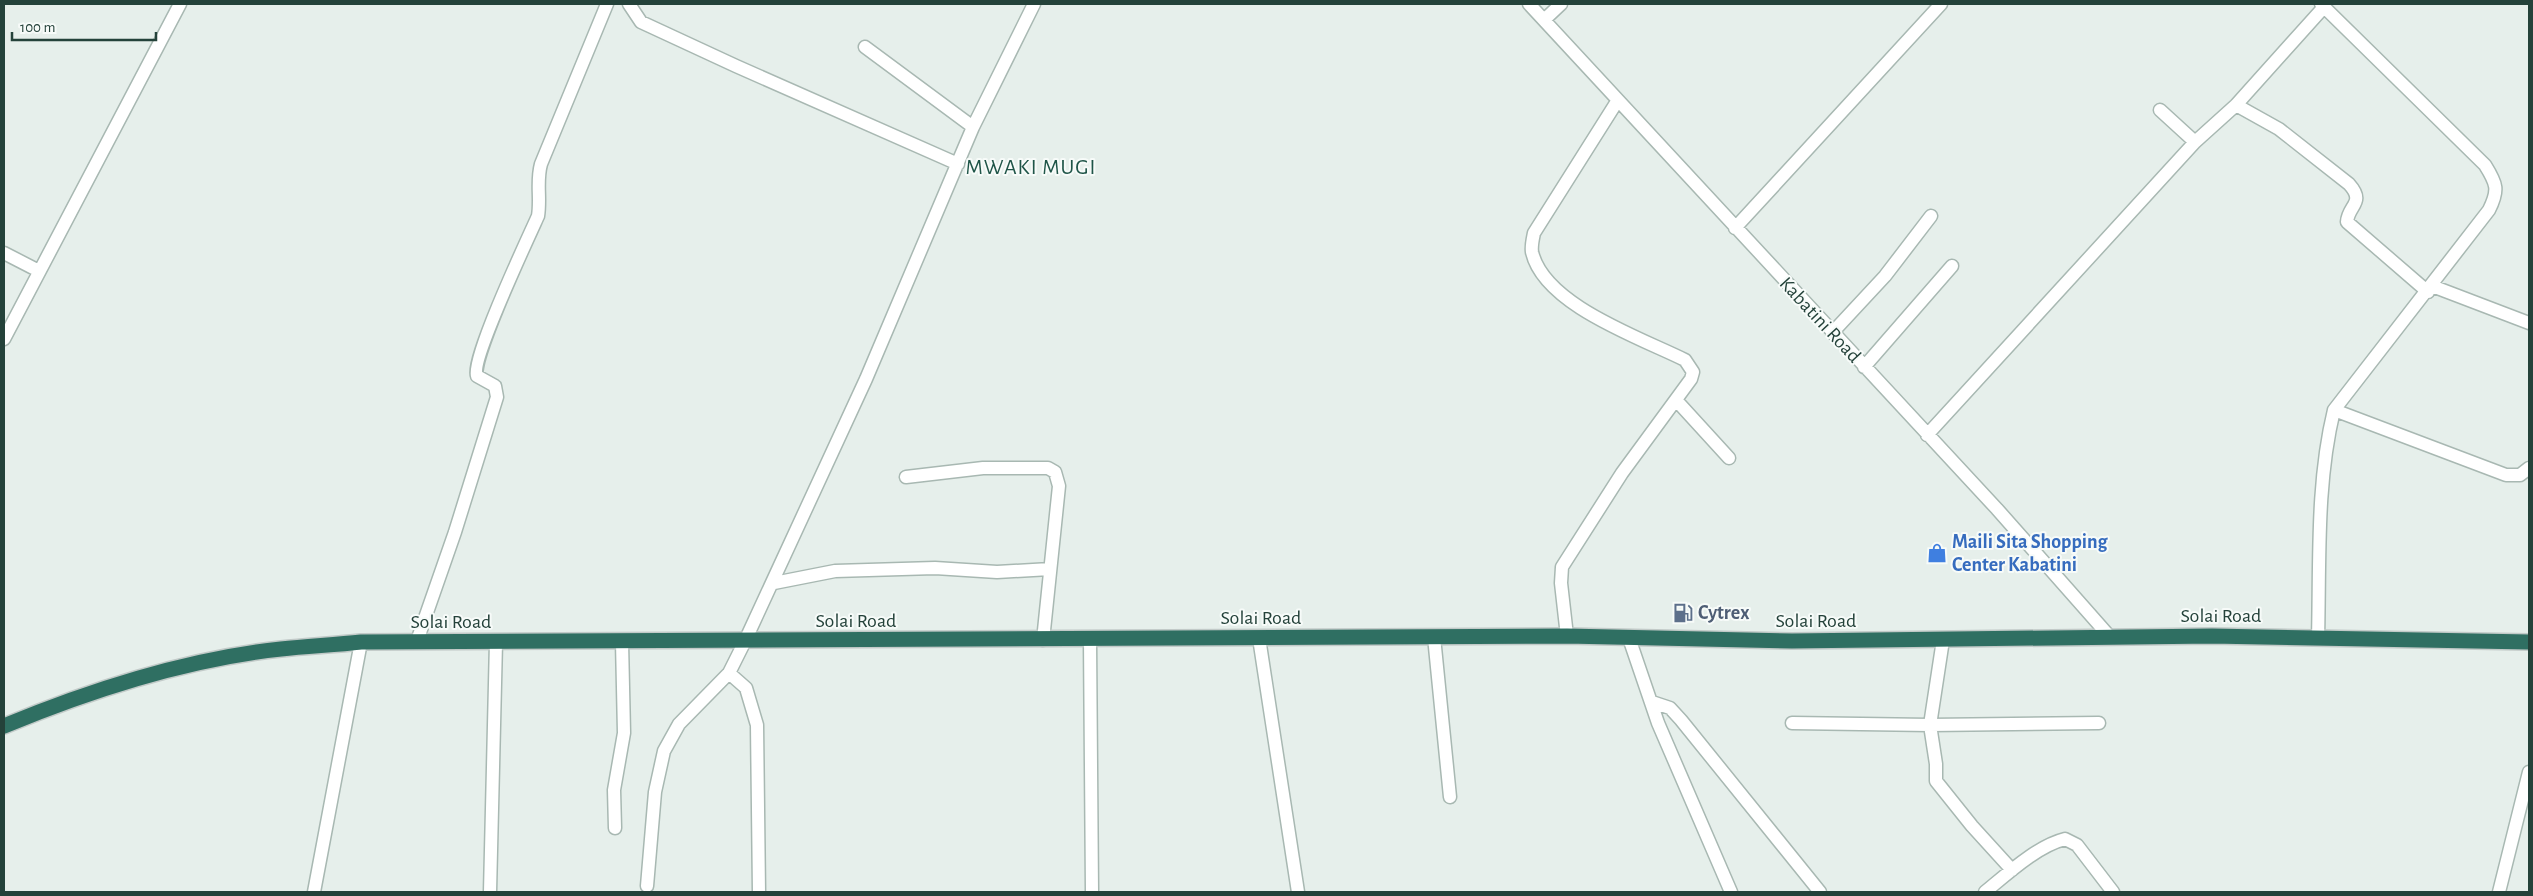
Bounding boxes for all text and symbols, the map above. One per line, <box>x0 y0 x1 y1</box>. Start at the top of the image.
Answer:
scale bar <box>12 10 156 42</box>
text: 100 m <box>20 20 55 35</box>
district label: MWAKI MUGI <box>966 156 1096 178</box>
street label: Kabatini Road <box>1776 273 1864 367</box>
place label: Maili Sita Shopping Center Kabatini <box>1952 532 2109 575</box>
shop icon: Maili Sita Shopping Center Kabatini <box>1926 542 1948 564</box>
fuel station icon: Cytrex <box>1672 602 1694 624</box>
place label: Cytrex <box>1698 603 1750 623</box>
street label: Solai Road <box>2181 606 2261 626</box>
street label: Solai Road <box>1221 608 1301 628</box>
street label: Solai Road <box>816 611 896 631</box>
street label: Solai Road <box>1776 611 1856 631</box>
street label: Solai Road <box>411 612 491 632</box>

